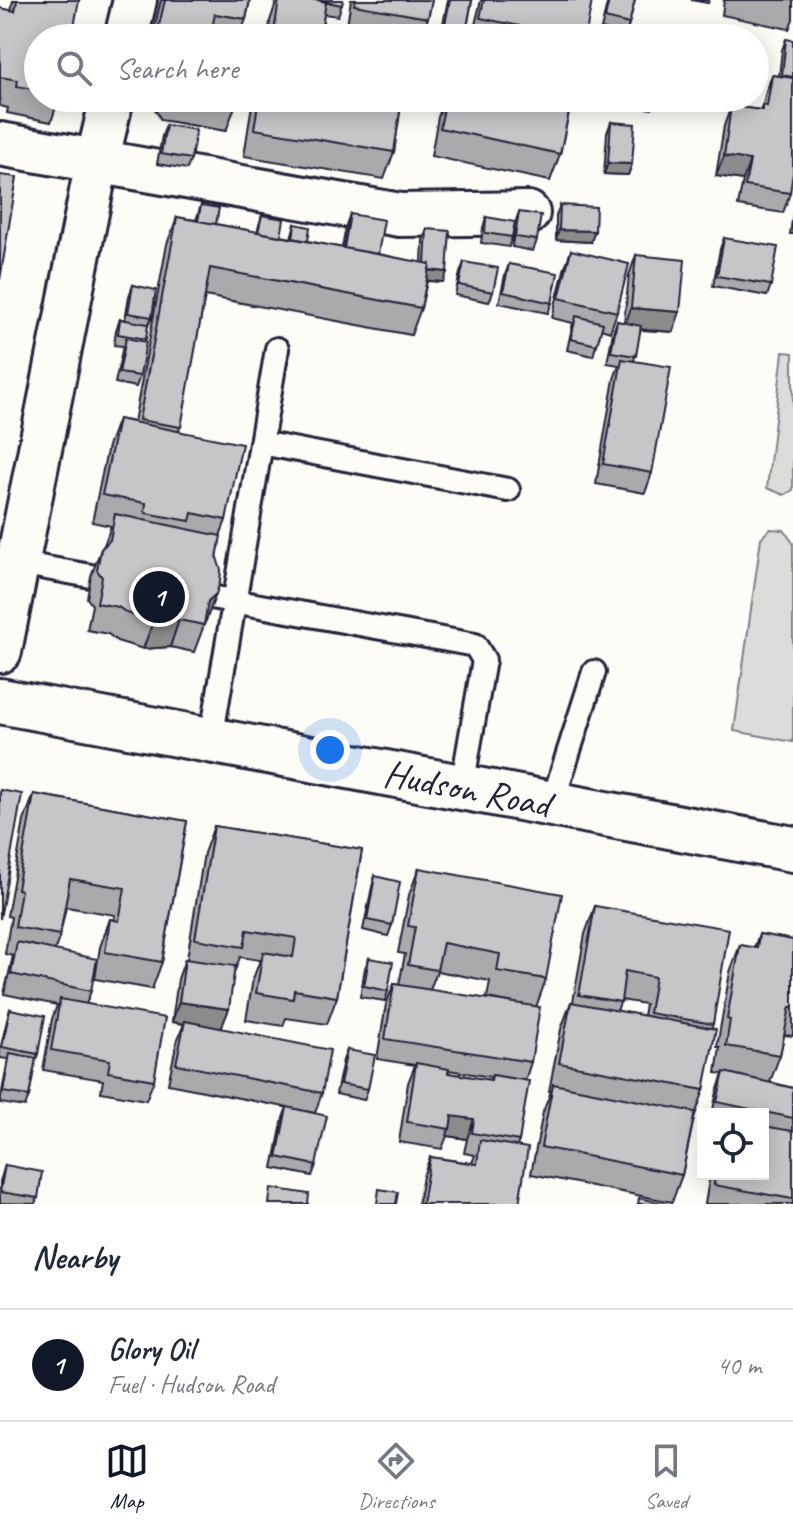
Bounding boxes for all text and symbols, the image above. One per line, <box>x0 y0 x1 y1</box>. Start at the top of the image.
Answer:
search box <box>24 24 769 112</box>
icon: search <box>52 46 96 90</box>
text: Search here <box>116 49 238 87</box>
pin: 1 <box>133 567 185 627</box>
your location <box>310 730 350 770</box>
street label: Hudson Road <box>380 749 560 829</box>
map controls <box>697 1108 769 1180</box>
button: locate <box>697 1108 769 1180</box>
text: Nearby <box>32 1235 118 1278</box>
text: Glory Oil <box>108 1330 194 1368</box>
text: 1 <box>52 1349 64 1382</box>
text: 40 m <box>717 1349 761 1382</box>
text: Fuel · Hudson Road <box>108 1368 274 1401</box>
tab: Map <box>105 1439 149 1515</box>
tab: Directions <box>358 1439 435 1515</box>
tab: Saved <box>644 1439 688 1515</box>

